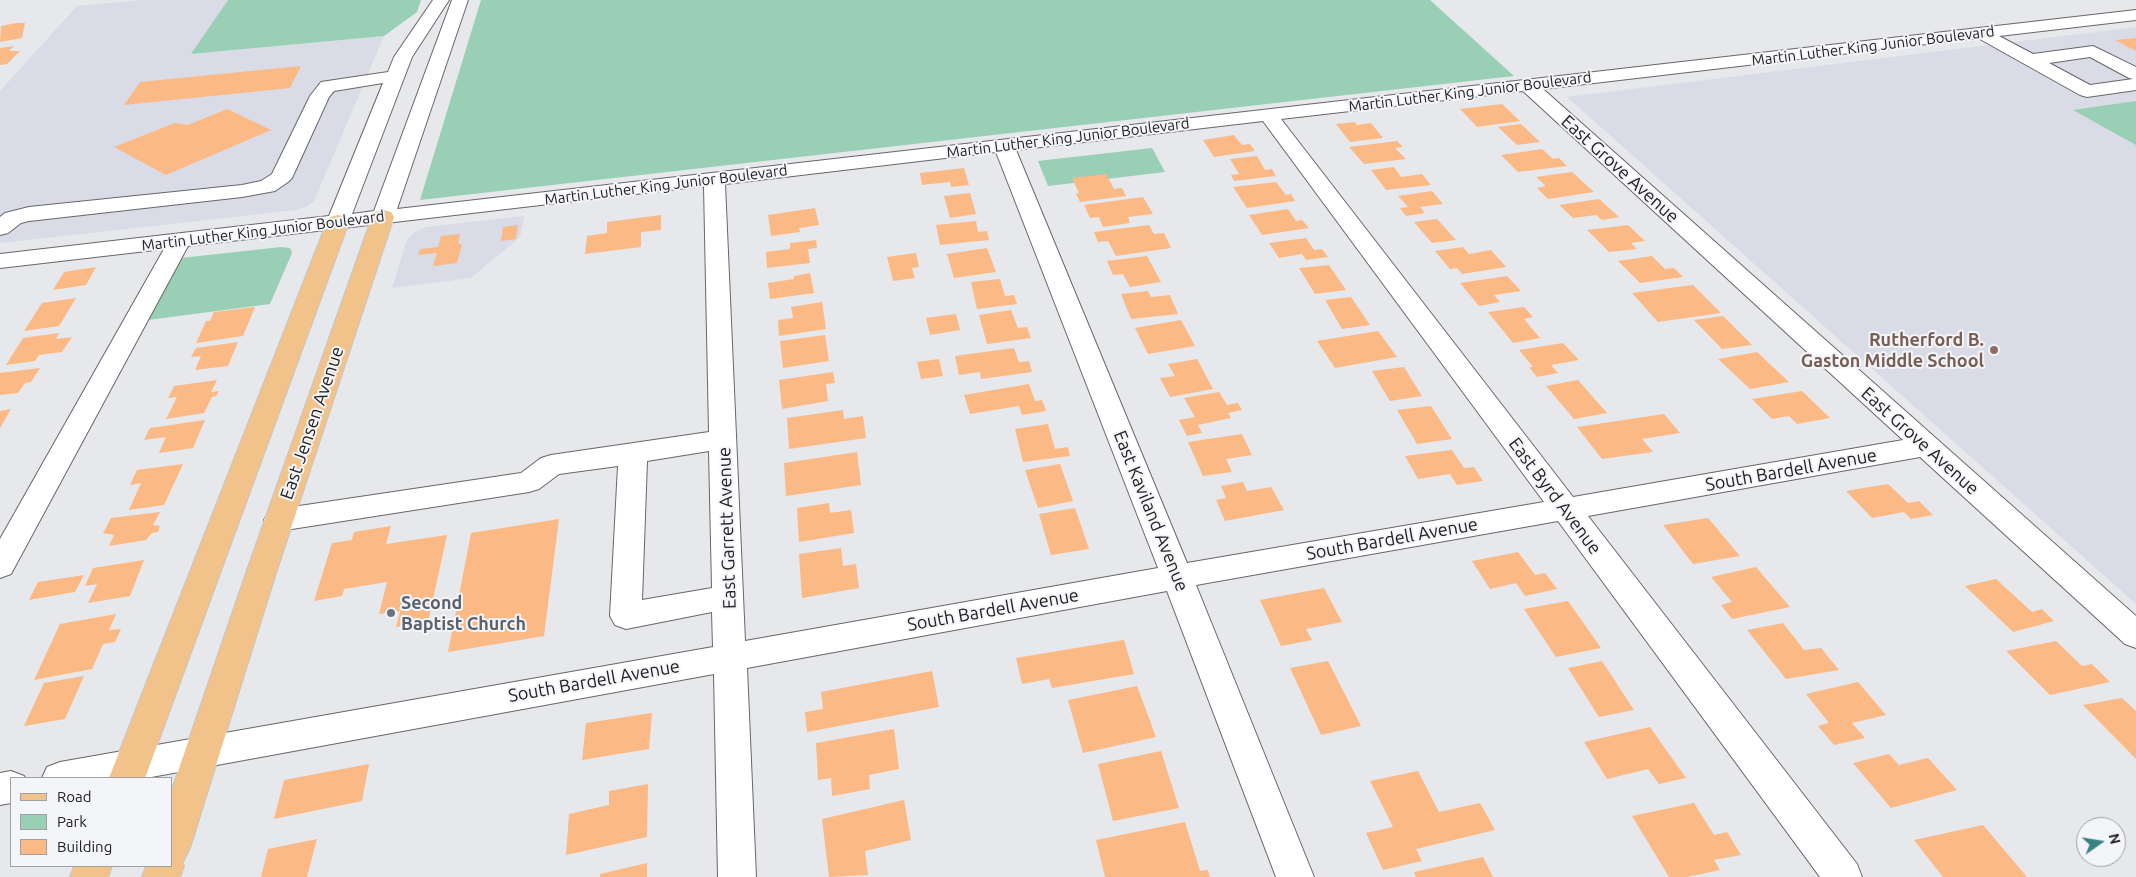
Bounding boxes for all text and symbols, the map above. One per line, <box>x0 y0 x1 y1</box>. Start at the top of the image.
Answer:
street label: Martin Luther King Junior Boulevard <box>1751 22 1995 70</box>
street label: Martin Luther King Junior Boulevard <box>1348 68 1592 116</box>
street label: East Grove Avenue <box>1557 110 1683 228</box>
street label: Martin Luther King Junior Boulevard <box>946 114 1190 162</box>
street label: Martin Luther King Junior Boulevard <box>544 161 788 209</box>
street label: Martin Luther King Junior Boulevard <box>141 207 385 255</box>
place label: Rutherford B. Gaston Middle School <box>1801 329 1984 372</box>
street label: East Jensen Avenue <box>276 344 348 502</box>
marker: Rutherford B. Gaston Middle School <box>1988 344 2000 356</box>
street label: East Grove Avenue <box>1857 382 1983 500</box>
street label: East Kaviland Avenue <box>1109 428 1193 594</box>
street label: East Byrd Avenue <box>1504 433 1606 559</box>
street label: South Bardell Avenue <box>1704 444 1878 496</box>
street label: East Garrett Avenue <box>713 447 741 609</box>
street label: South Bardell Avenue <box>1305 513 1479 565</box>
street label: South Bardell Avenue <box>906 584 1080 636</box>
place label: Second Baptist Church <box>401 592 526 634</box>
marker: Second Baptist Church <box>385 607 397 619</box>
street label: South Bardell Avenue <box>507 655 681 707</box>
legend <box>10 777 172 867</box>
text: Road <box>57 788 92 805</box>
text: Park <box>57 813 87 830</box>
north arrow <box>2076 817 2126 867</box>
text: N <box>2106 832 2124 846</box>
text: Building <box>57 838 112 855</box>

